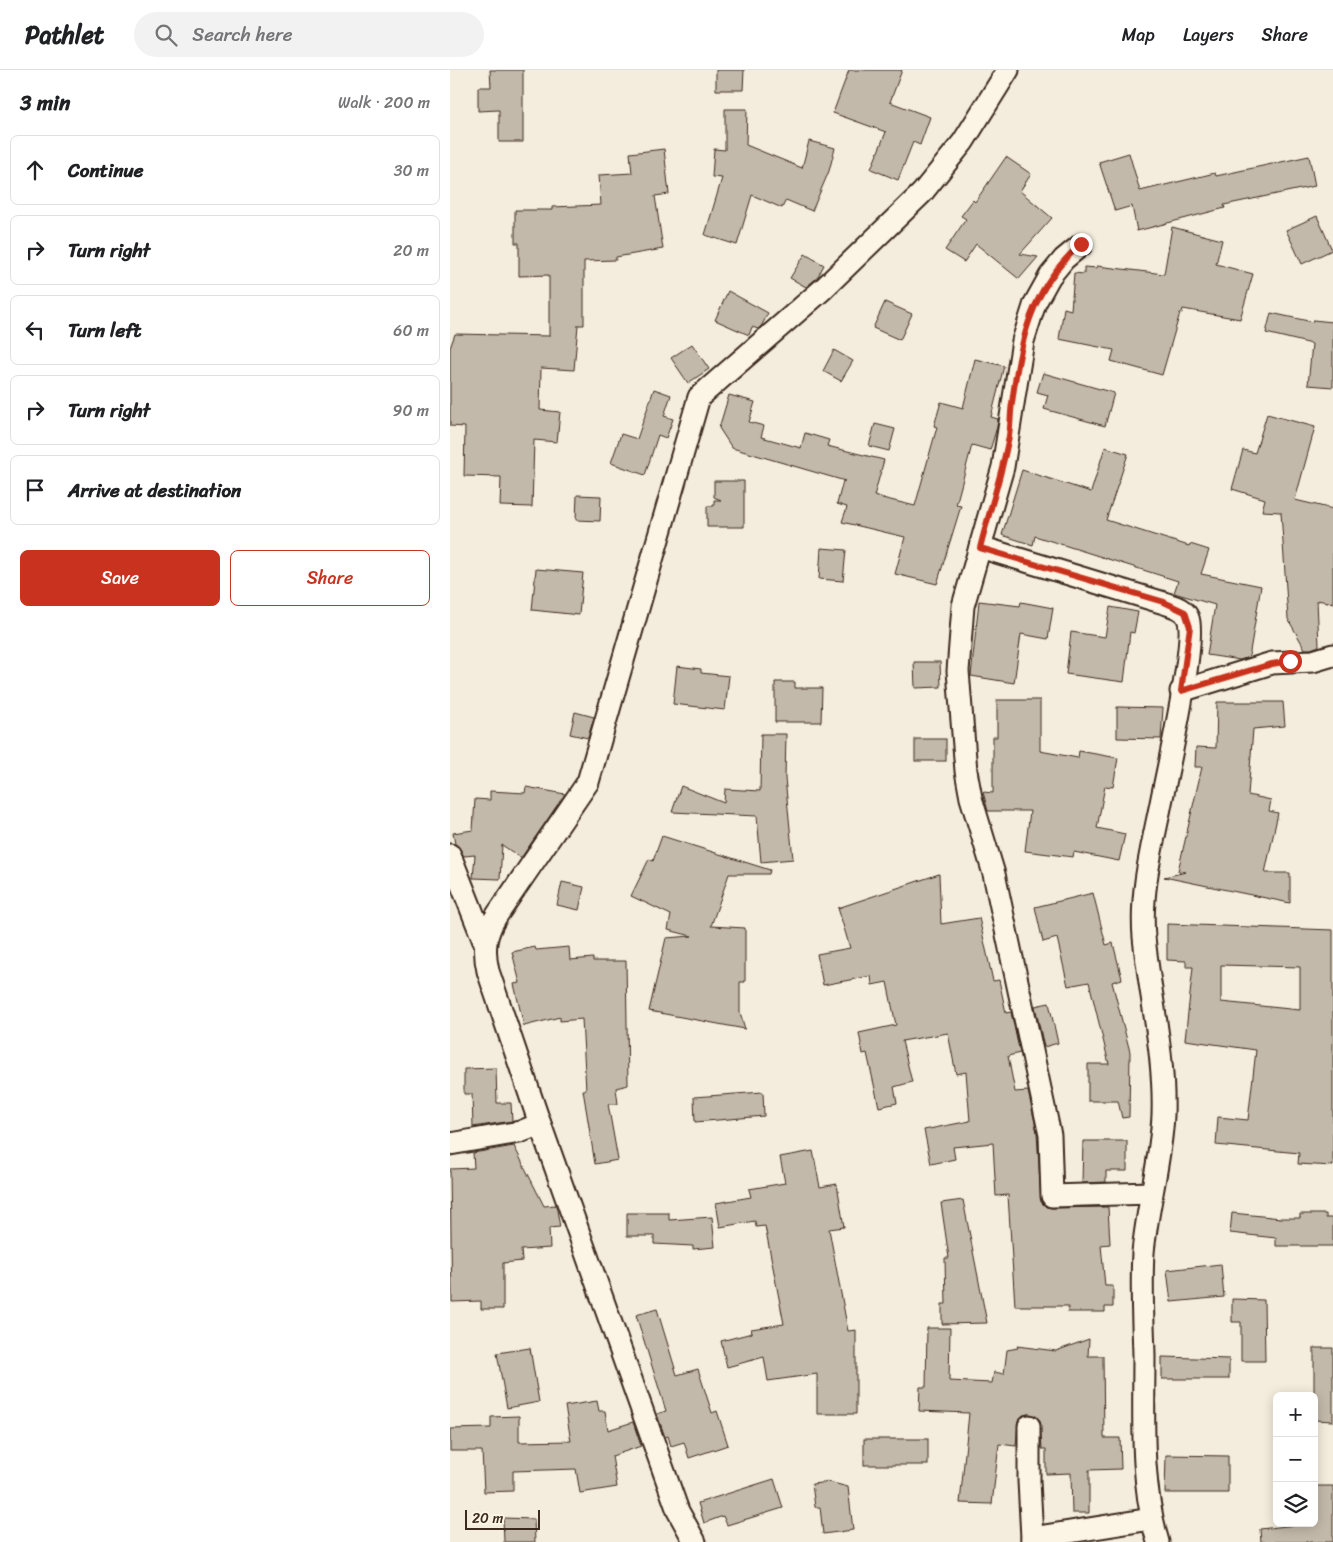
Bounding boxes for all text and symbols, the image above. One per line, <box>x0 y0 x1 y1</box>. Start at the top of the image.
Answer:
search box <box>134 12 484 57</box>
text: Pathlet <box>25 14 104 56</box>
text: Search here <box>192 18 292 51</box>
text: Map <box>1122 19 1155 51</box>
text: Layers <box>1183 19 1234 51</box>
text: Share <box>1262 19 1308 51</box>
icon: search <box>152 21 180 49</box>
text: 3 min <box>20 84 70 122</box>
text: Walk · 200 m <box>338 88 430 117</box>
text: Continue <box>68 154 144 187</box>
icon: ahead <box>21 156 49 184</box>
text: 30 m <box>394 156 429 185</box>
route end <box>1070 233 1093 256</box>
text: Turn right <box>68 234 150 267</box>
icon: right <box>21 236 49 264</box>
text: 20 m <box>393 236 429 265</box>
text: Turn left <box>68 314 141 347</box>
icon: left <box>21 316 49 344</box>
text: 60 m <box>393 316 429 345</box>
text: Turn right <box>68 394 150 427</box>
icon: right <box>21 396 49 424</box>
text: 90 m <box>393 396 429 425</box>
text: Arrive at destination <box>68 474 241 507</box>
icon: arrive <box>21 476 49 504</box>
button: Save <box>20 550 220 606</box>
button: Share <box>230 550 430 606</box>
route start <box>1279 650 1302 673</box>
map controls <box>1273 1392 1318 1527</box>
button: + <box>1273 1392 1318 1437</box>
button: − <box>1273 1437 1318 1482</box>
button: layers <box>1273 1482 1318 1527</box>
text: 20 m <box>472 1506 503 1531</box>
scale bar <box>465 1507 540 1530</box>

